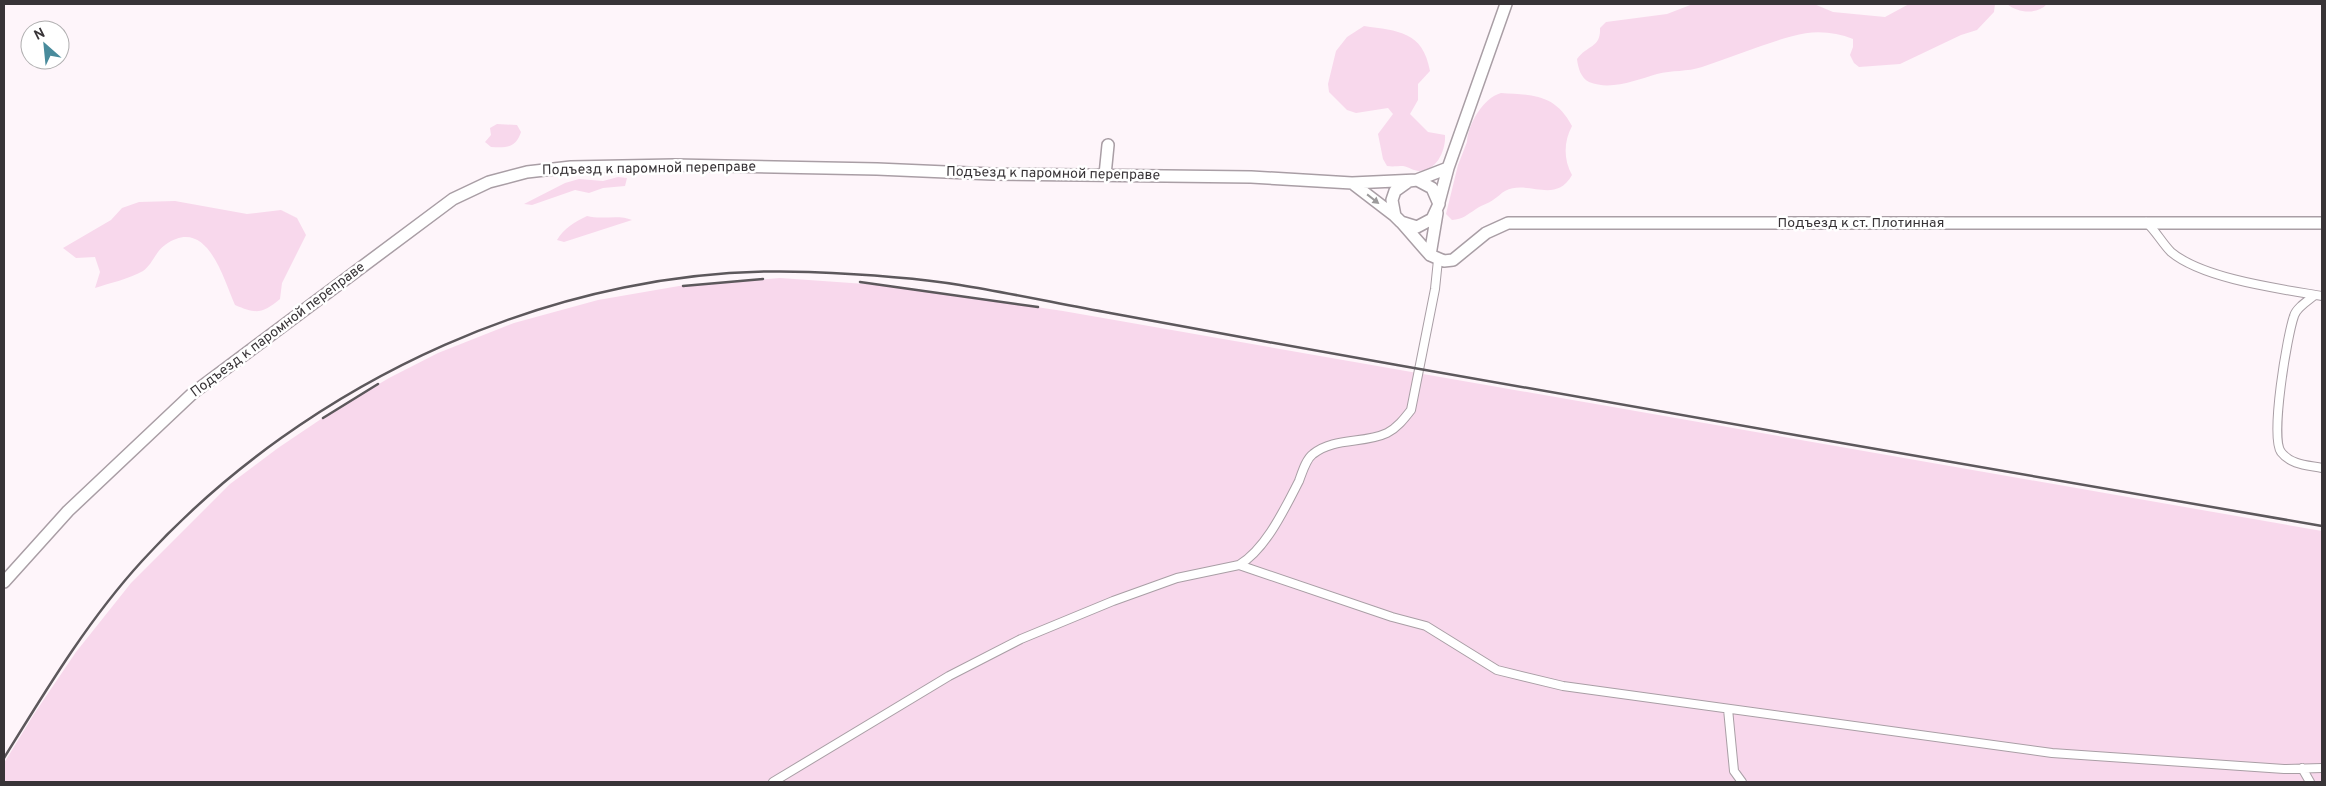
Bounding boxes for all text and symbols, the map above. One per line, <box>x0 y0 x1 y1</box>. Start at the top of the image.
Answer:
north arrow <box>20 20 70 70</box>
text: N <box>31 25 48 45</box>
street label: Подъезд к паромной переправе <box>542 159 756 179</box>
street label: Подъезд к паромной переправе <box>946 164 1160 184</box>
one-way arrow <box>1366 194 1379 205</box>
street label: Подъезд к ст. Плотинная <box>1778 215 1944 232</box>
street label: Подъезд к паромной переправе <box>187 259 369 401</box>

